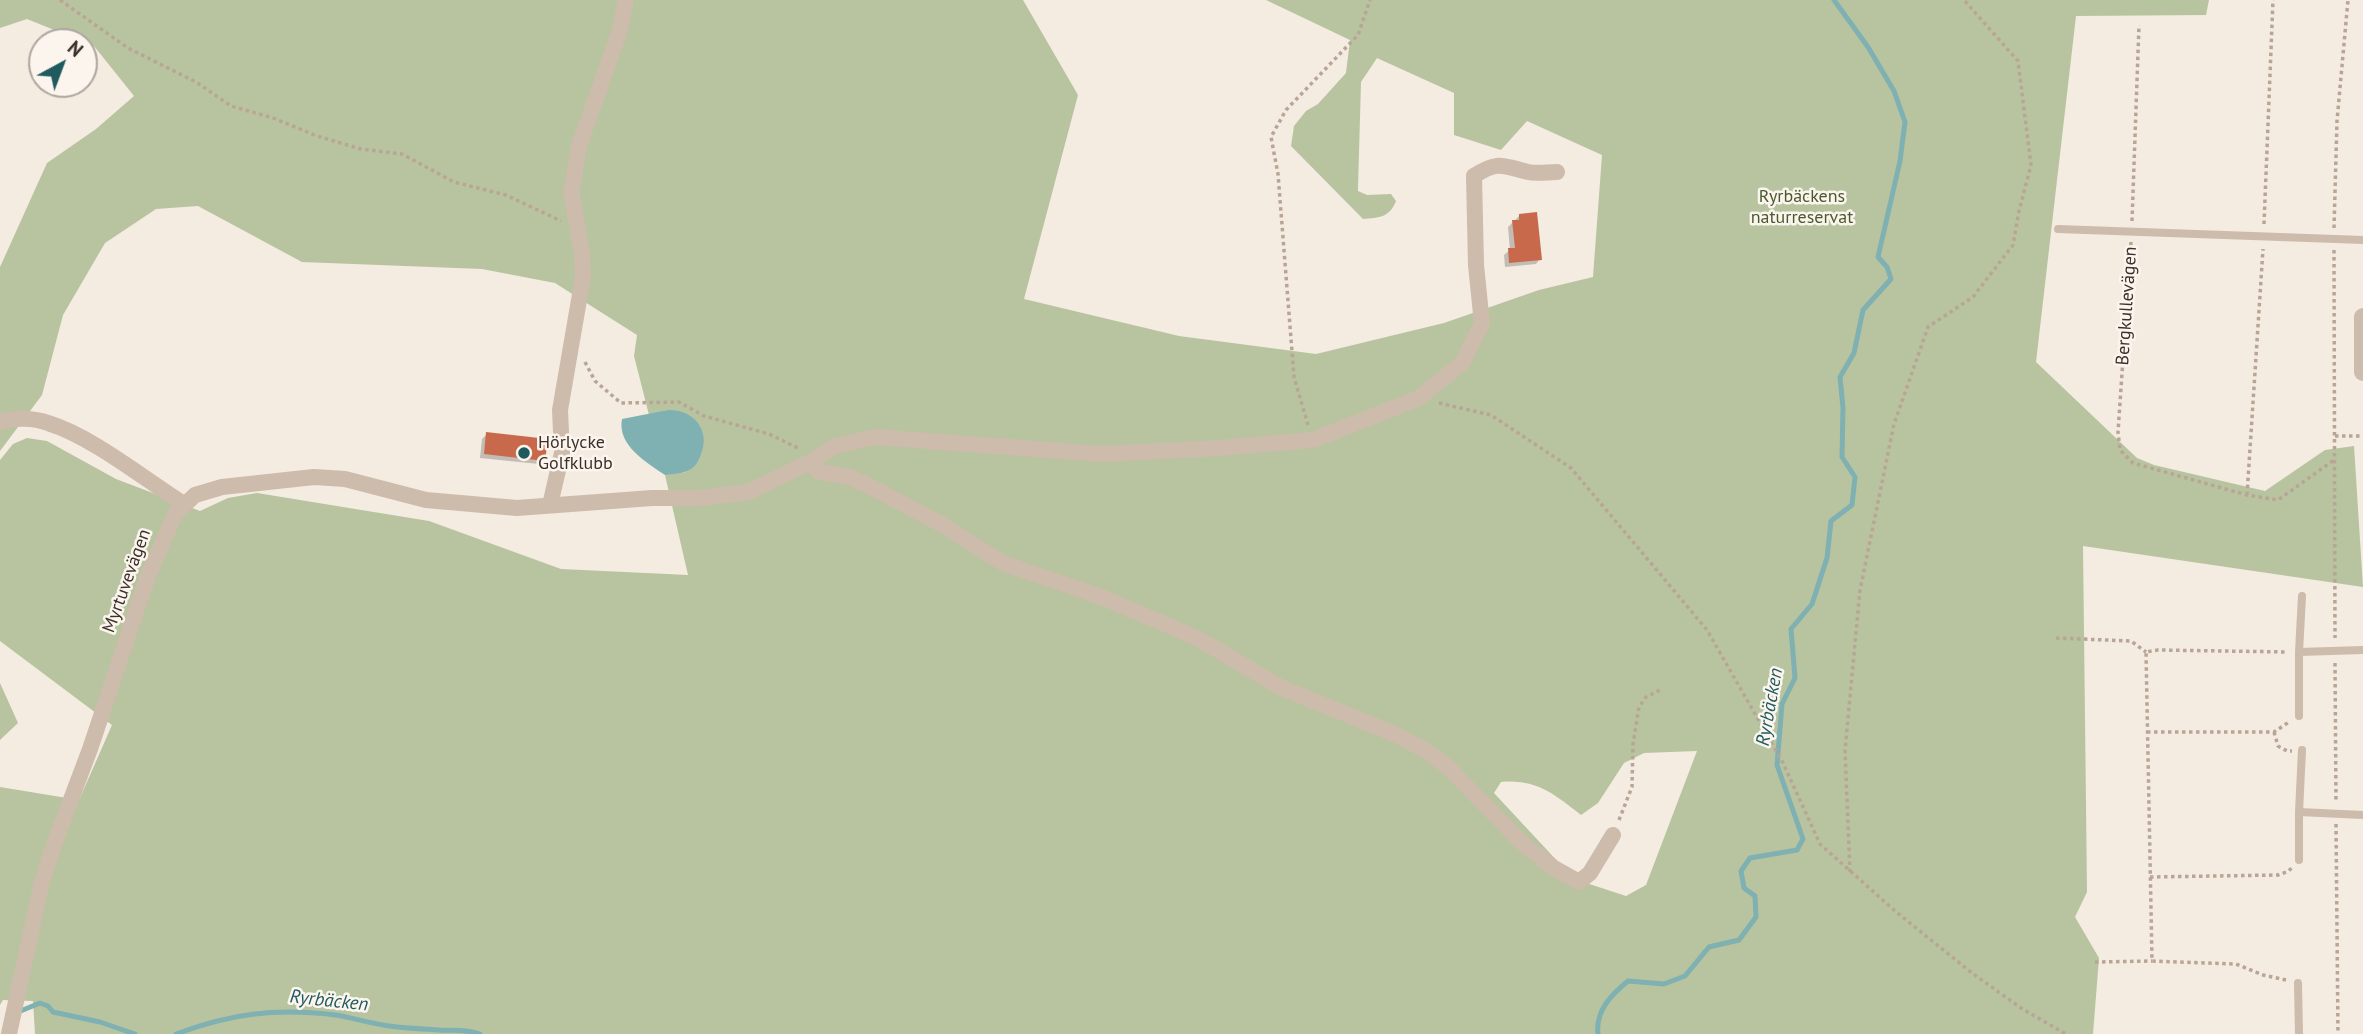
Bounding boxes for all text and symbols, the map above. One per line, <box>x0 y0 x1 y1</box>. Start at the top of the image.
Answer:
north arrow <box>28 28 98 98</box>
text: N <box>63 36 88 62</box>
park label: Ryrbäckens naturreservat <box>1751 186 1853 228</box>
street label: Bergkullevägen <box>2112 246 2142 366</box>
place label: Hörlycke Golfklubb <box>538 432 613 474</box>
marker: Hörlycke Golfklubb <box>516 445 532 461</box>
street label: Myrtuvevägen <box>98 526 156 636</box>
water label: Ryrbäcken <box>1752 666 1788 748</box>
water label: Ryrbäcken <box>289 986 369 1016</box>

